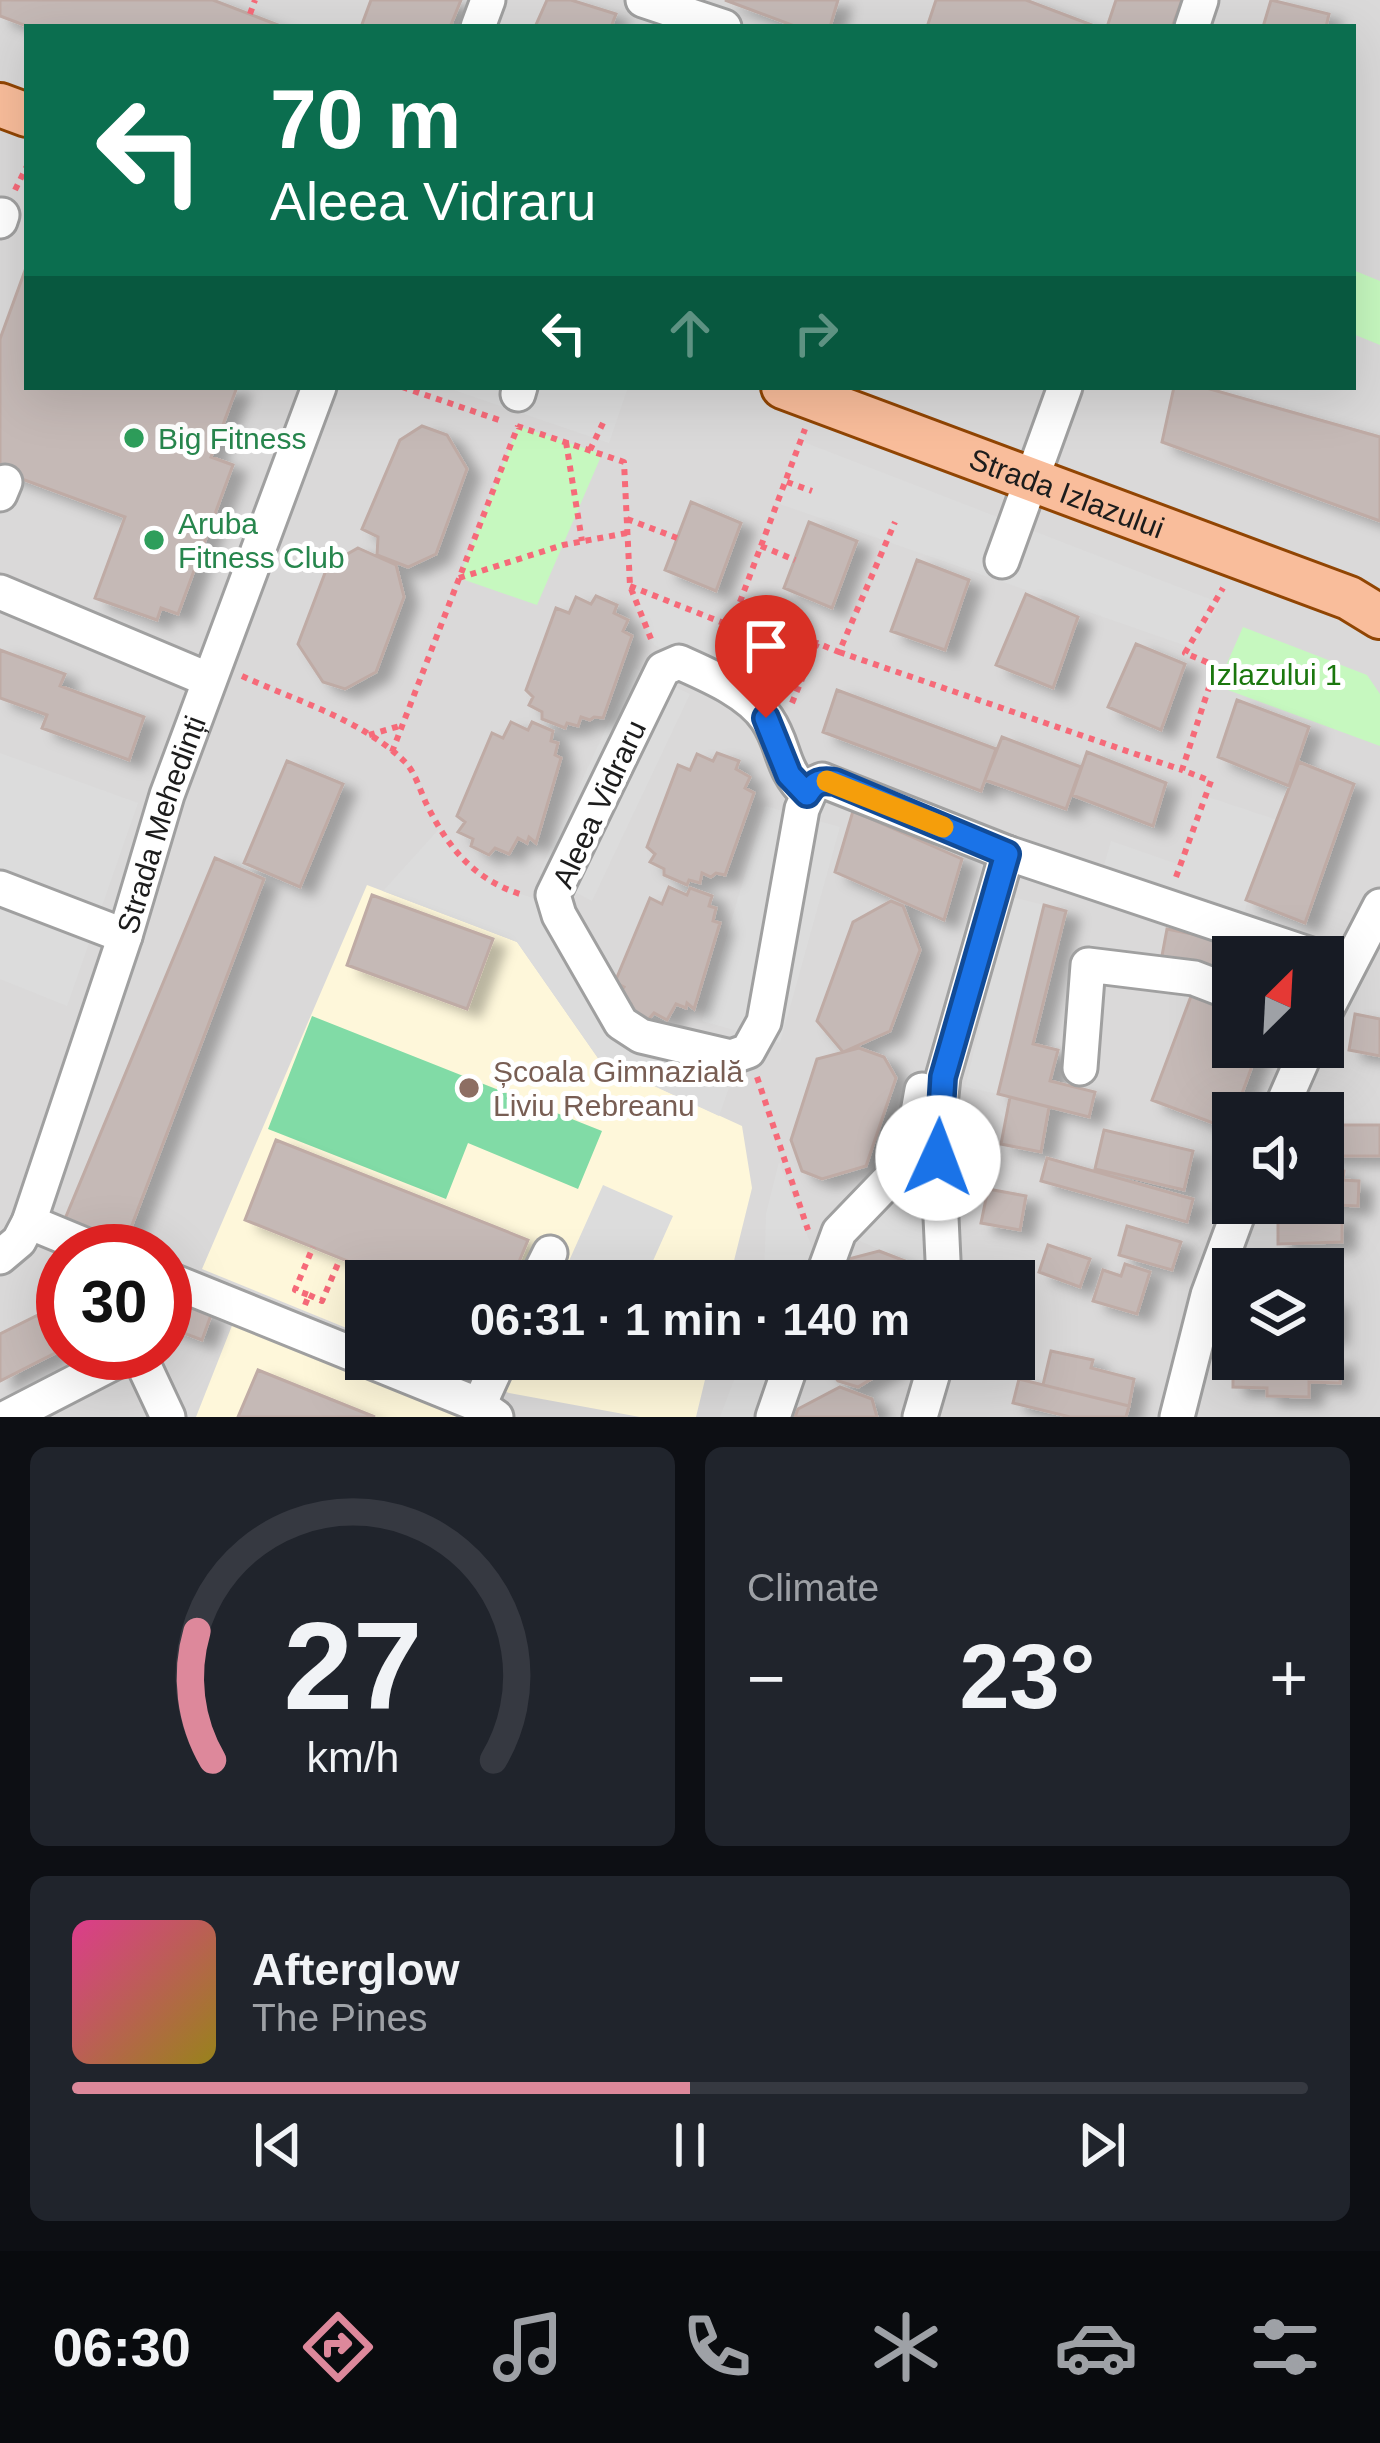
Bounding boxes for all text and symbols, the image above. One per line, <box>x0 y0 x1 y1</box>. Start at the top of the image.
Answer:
icon: left <box>72 72 228 228</box>
text: 70 m <box>270 72 461 166</box>
text: Aleea Vidraru <box>270 171 596 231</box>
icon: left <box>531 300 597 366</box>
icon: ahead <box>657 300 723 366</box>
icon: right <box>783 300 849 366</box>
place label: Big Fitness <box>158 422 306 455</box>
marker: Big Fitness <box>121 425 147 451</box>
street label: Strada Izlazului <box>965 442 1169 544</box>
place label: Aruba Fitness Club <box>178 507 345 574</box>
marker: Aruba Fitness Club <box>141 527 167 553</box>
pin <box>715 595 817 718</box>
icon: arrive <box>733 613 799 679</box>
park label: Izlazului 1 <box>1208 658 1342 691</box>
street label: Strada Mehedinți <box>110 711 212 937</box>
street label: Aleea Vidraru <box>546 715 652 893</box>
north arrow <box>1212 936 1344 1068</box>
map controls <box>1212 936 1344 1380</box>
place label: Școala Gimnazială Liviu Rebreanu <box>493 1055 743 1122</box>
marker: Școala Gimnazială Liviu Rebreanu <box>456 1075 482 1101</box>
button: sound <box>1212 1092 1344 1224</box>
position arrow <box>875 1095 1001 1221</box>
speed limit sign: 30 <box>36 1224 192 1380</box>
button: layers <box>1212 1248 1344 1380</box>
text: 06:31 · 1 min · 140 m <box>470 1294 910 1345</box>
text: Climate <box>747 1566 879 1609</box>
text: 27 <box>283 1596 422 1735</box>
text: 23° <box>959 1627 1096 1727</box>
text: − <box>747 1641 786 1715</box>
text: + <box>1269 1641 1308 1715</box>
text: km/h <box>306 1732 399 1780</box>
text: Afterglow <box>252 1944 460 1995</box>
text: The Pines <box>252 1996 428 2039</box>
icon: previous <box>245 2112 311 2178</box>
icon: pause <box>657 2112 723 2178</box>
icon: next <box>1069 2112 1135 2178</box>
icon: directions <box>296 2305 380 2389</box>
icon: music <box>486 2305 570 2389</box>
icon: phone <box>675 2305 759 2389</box>
icon: climate <box>864 2305 948 2389</box>
icon: car <box>1054 2305 1138 2389</box>
icon: filters <box>1243 2305 1327 2389</box>
text: 06:30 <box>53 2317 191 2377</box>

